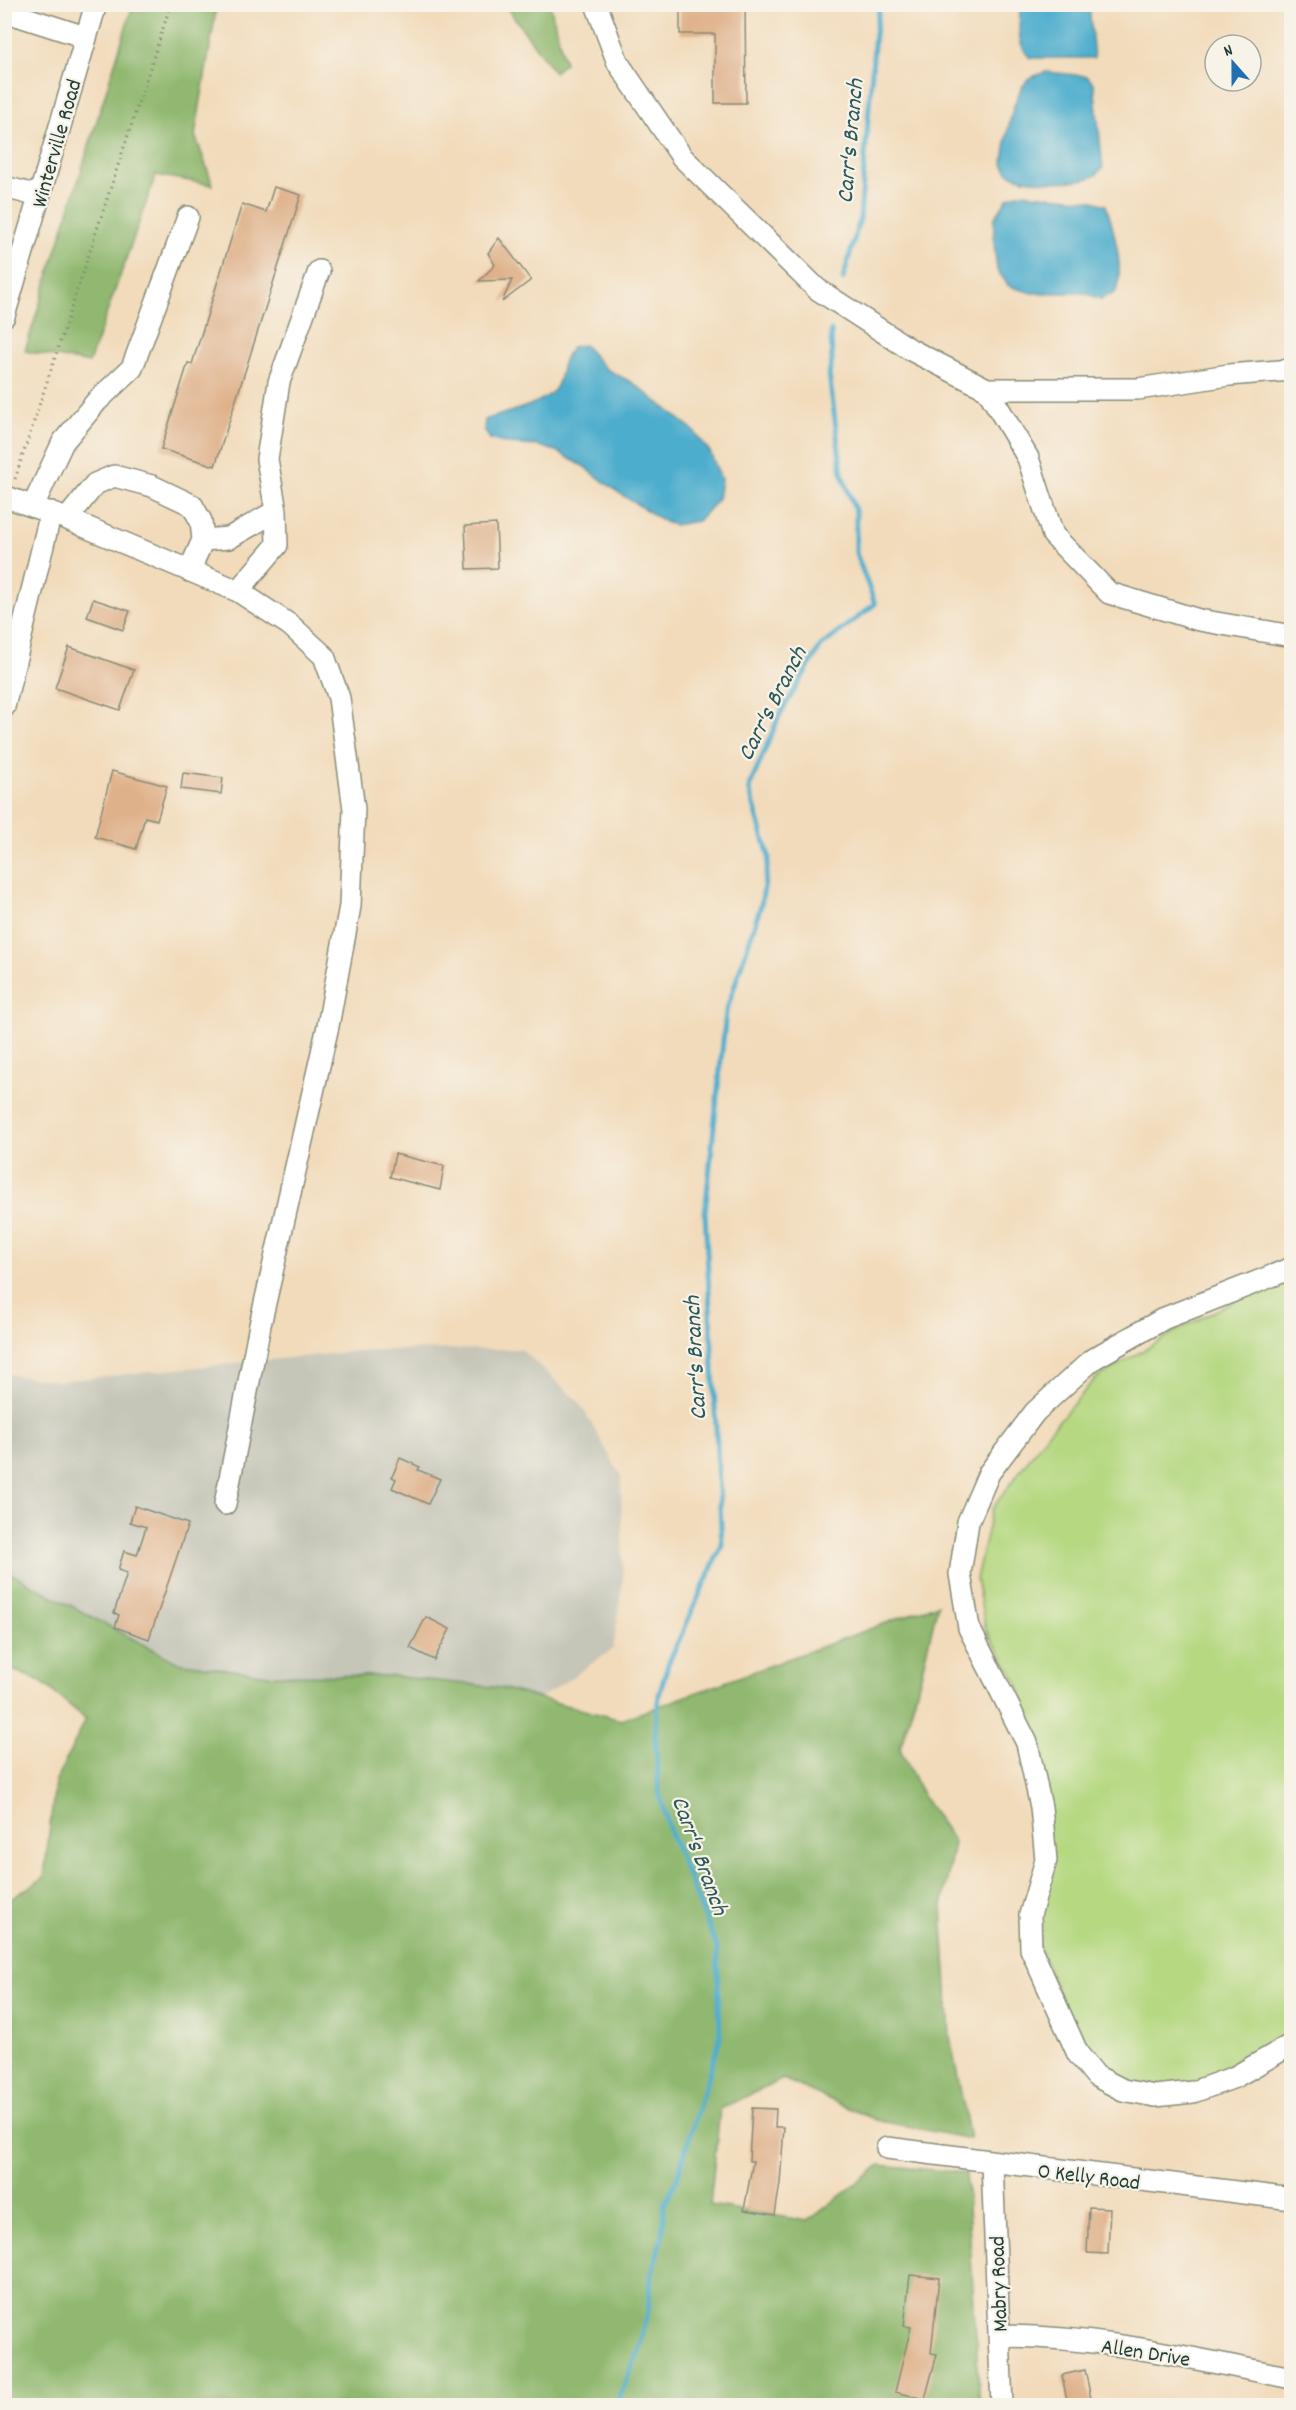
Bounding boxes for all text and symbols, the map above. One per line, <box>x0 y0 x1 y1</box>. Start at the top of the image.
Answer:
north arrow <box>1203 33 1263 93</box>
text: N <box>1221 39 1236 63</box>
street label: Winterville Road <box>25 76 91 212</box>
water label: Carr's Branch <box>830 77 874 205</box>
water label: Carr's Branch <box>730 640 818 768</box>
water label: Carr's Branch <box>677 1294 717 1421</box>
water label: Carr's Branch <box>661 1792 736 1921</box>
street label: O Kelly Road <box>1036 2157 1142 2200</box>
street label: Mabry Road <box>983 2235 1018 2332</box>
street label: Allen Drive <box>1099 2332 1192 2377</box>

